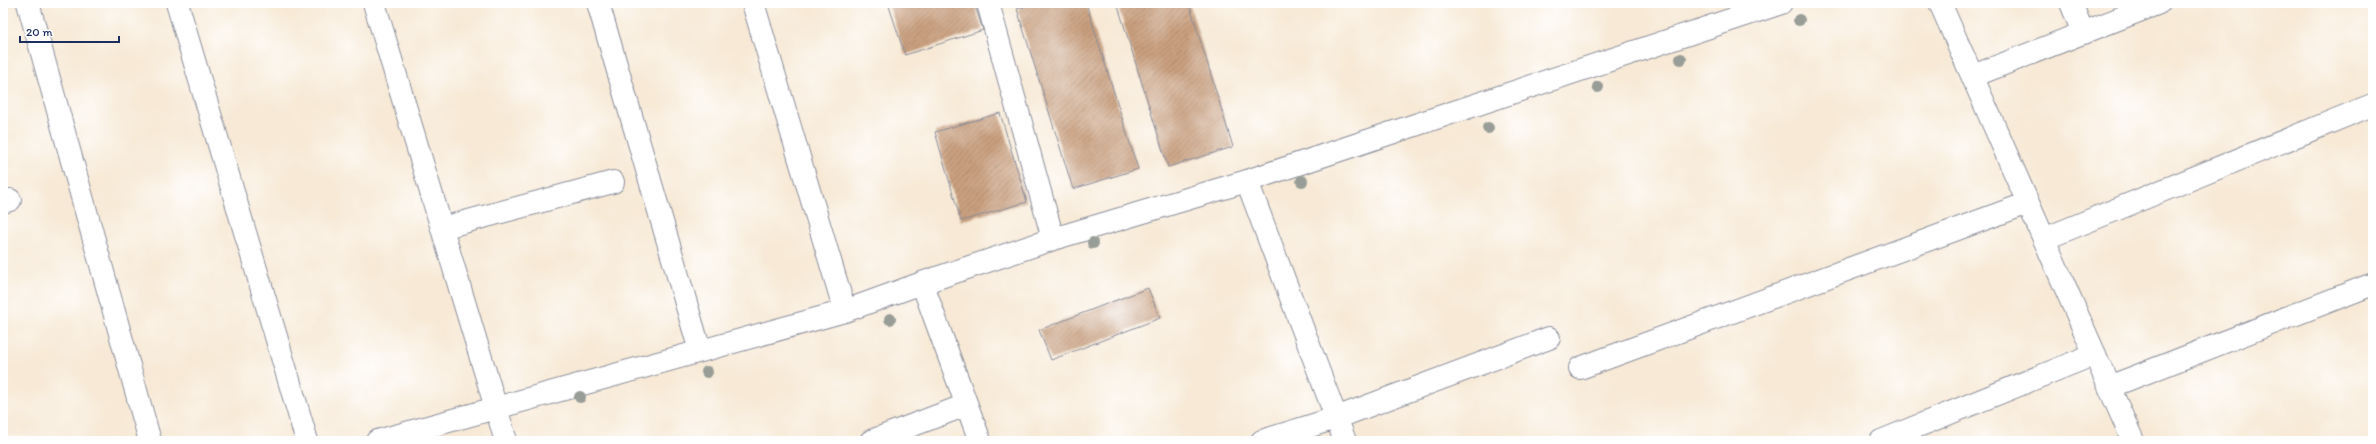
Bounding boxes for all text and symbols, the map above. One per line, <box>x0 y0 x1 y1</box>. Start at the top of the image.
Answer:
scale bar <box>20 18 119 44</box>
text: 20 m <box>26 25 53 39</box>

